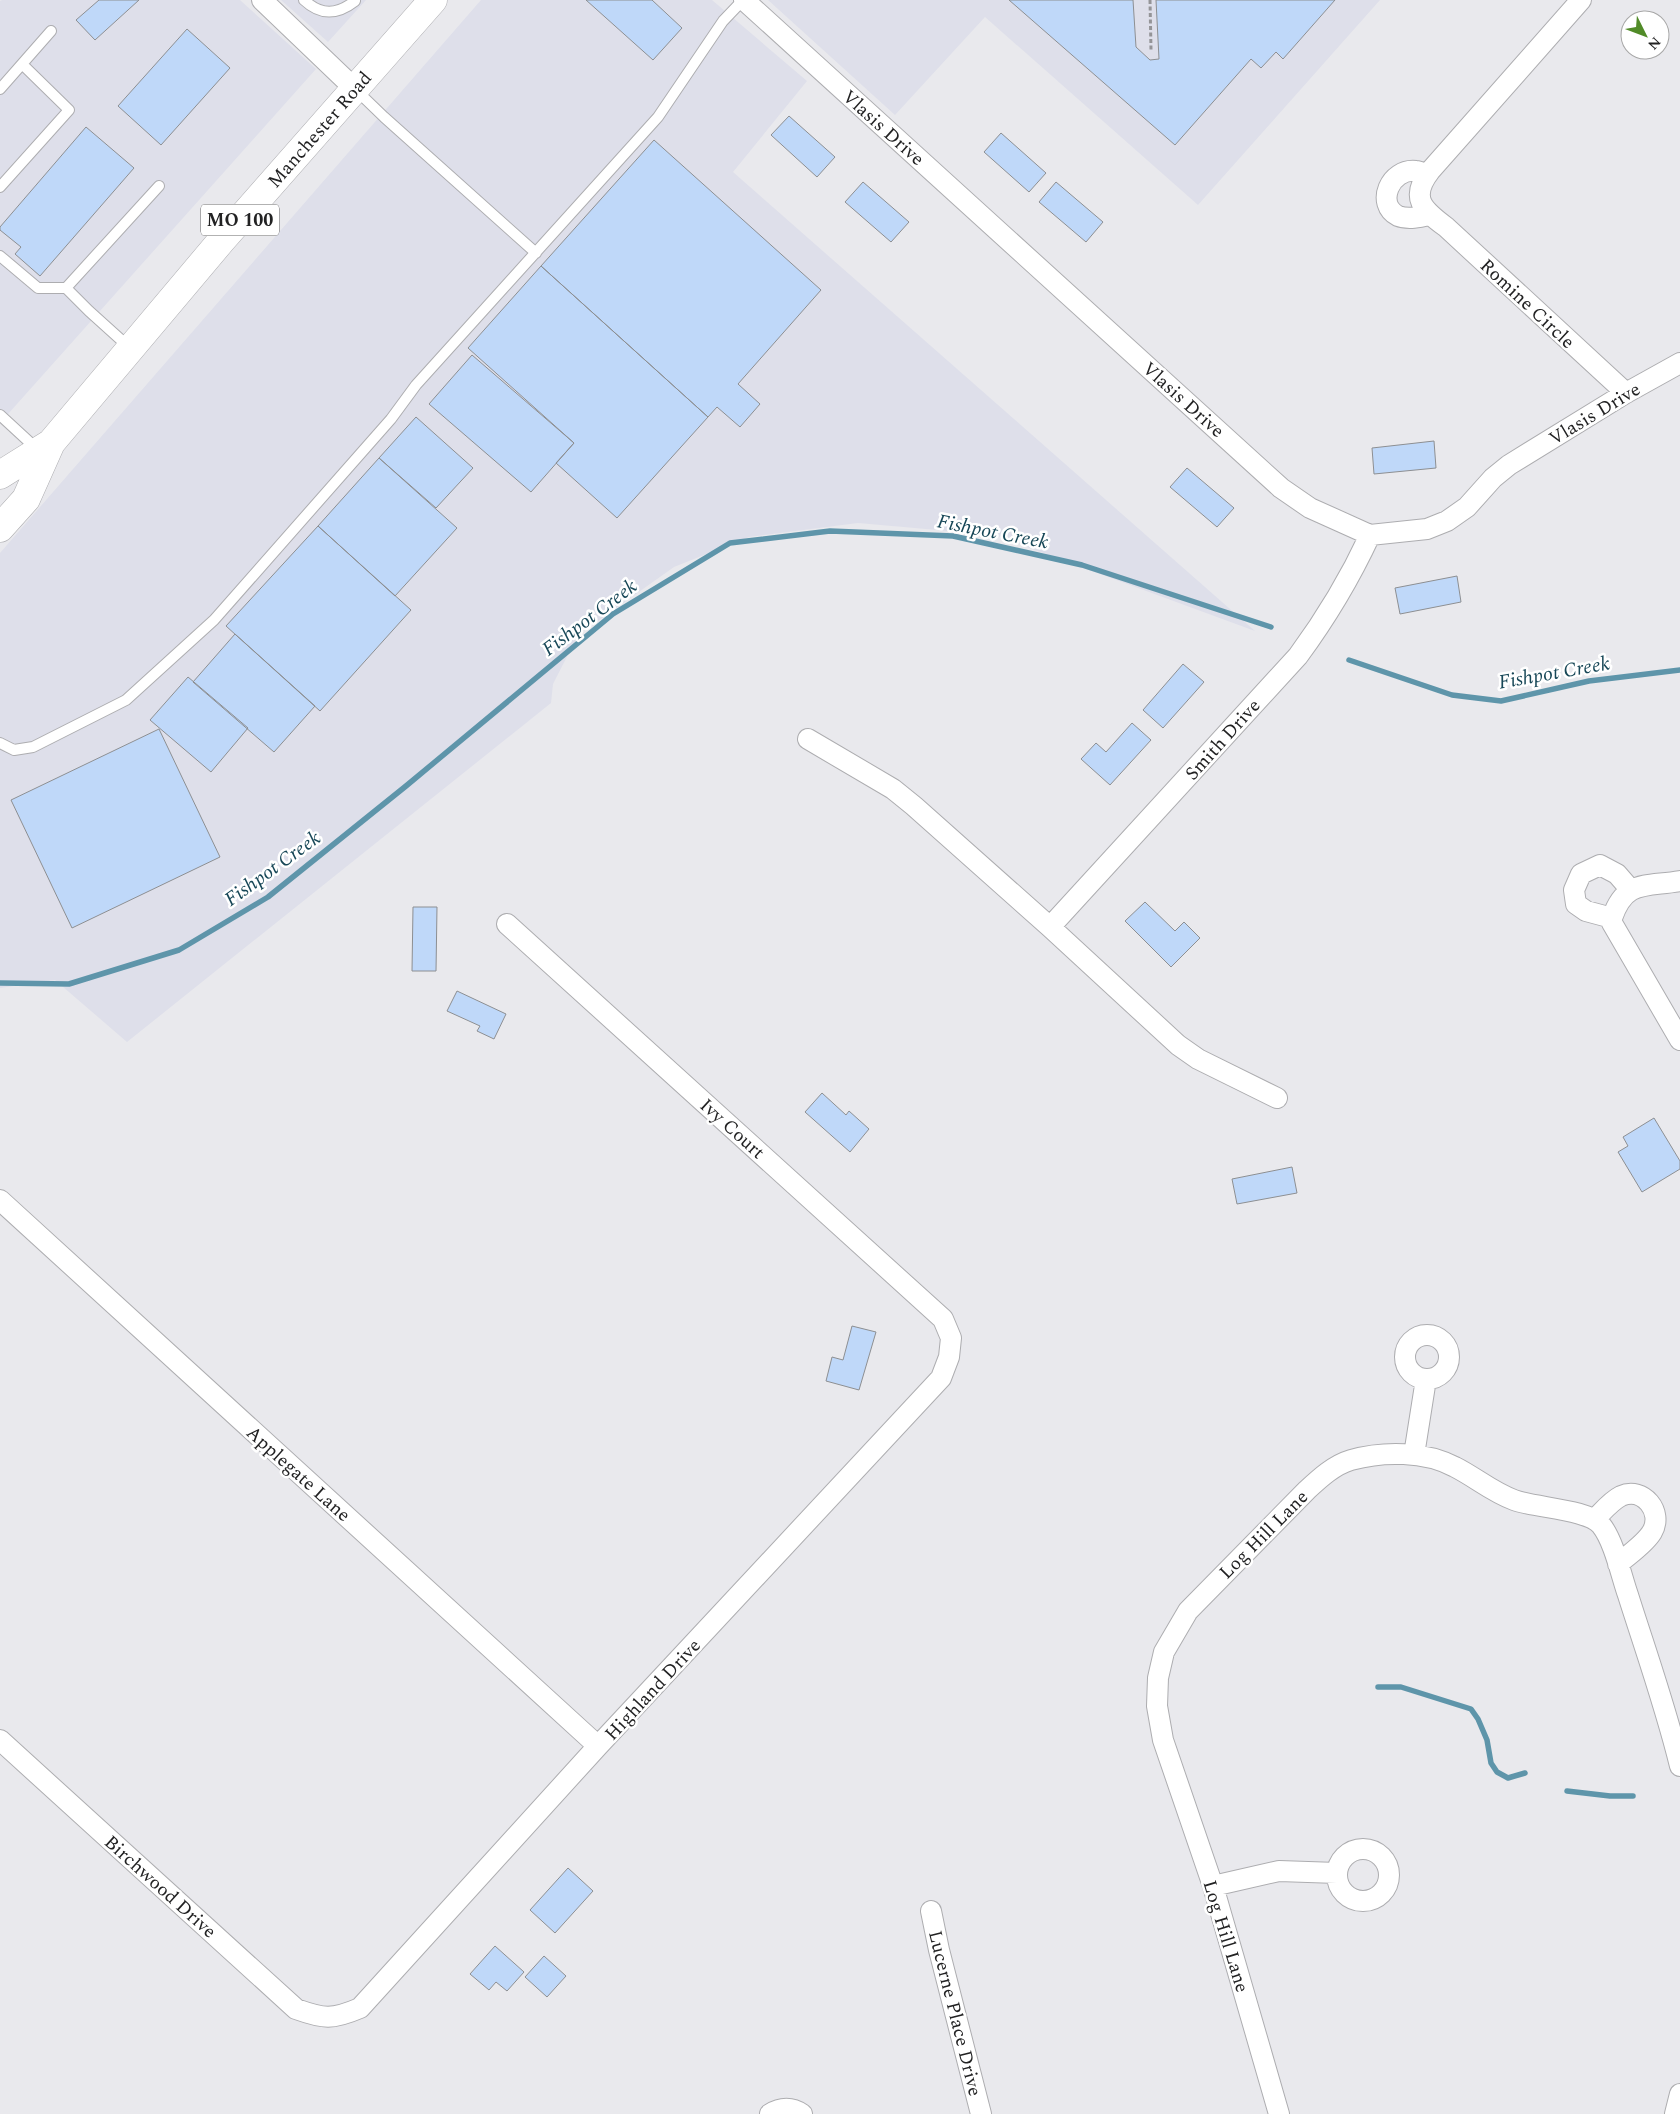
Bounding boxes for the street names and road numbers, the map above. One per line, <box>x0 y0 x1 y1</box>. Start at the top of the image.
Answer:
street label: Manchester Road <box>261 65 379 195</box>
street label: Vlasis Drive <box>835 83 931 173</box>
road number: MO 100 <box>201 204 279 236</box>
street label: Romine Circle <box>1473 252 1581 356</box>
street label: Vlasis Drive <box>1135 355 1231 445</box>
street label: Vlasis Drive <box>1543 375 1646 453</box>
street label: Smith Drive <box>1178 693 1268 787</box>
street label: Ivy Court <box>693 1092 771 1167</box>
street label: Applegate Lane <box>239 1419 357 1529</box>
street label: Log Hill Lane <box>1213 1484 1315 1586</box>
street label: Highland Drive <box>598 1632 708 1748</box>
street label: Birchwood Drive <box>97 1829 223 1946</box>
street label: Log Hill Lane <box>1195 1877 1256 1996</box>
street label: Lucerne Place Drive <box>920 1927 989 2099</box>

